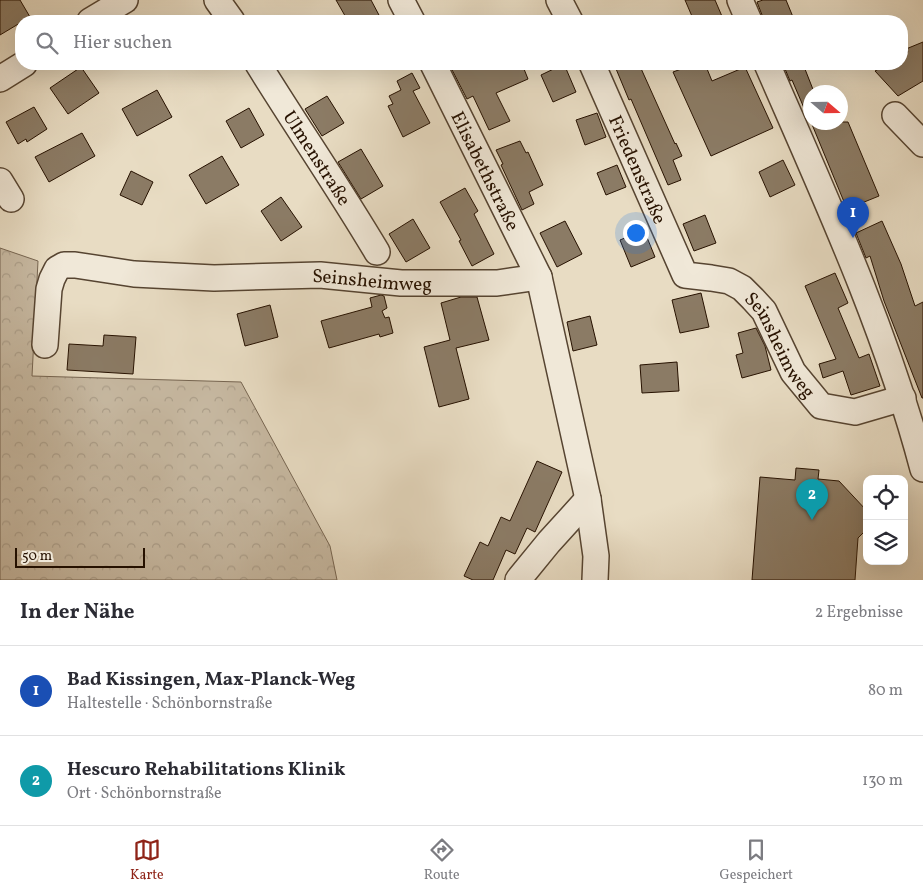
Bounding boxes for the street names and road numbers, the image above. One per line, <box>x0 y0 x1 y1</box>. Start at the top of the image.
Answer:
street label: Ulmenstraße <box>276 106 356 211</box>
street label: Elisabethstraße <box>444 107 525 236</box>
street label: Friedenstraße <box>601 111 672 229</box>
street label: Seinsheimweg <box>312 264 432 298</box>
street label: Seinsheimweg <box>738 287 821 405</box>

